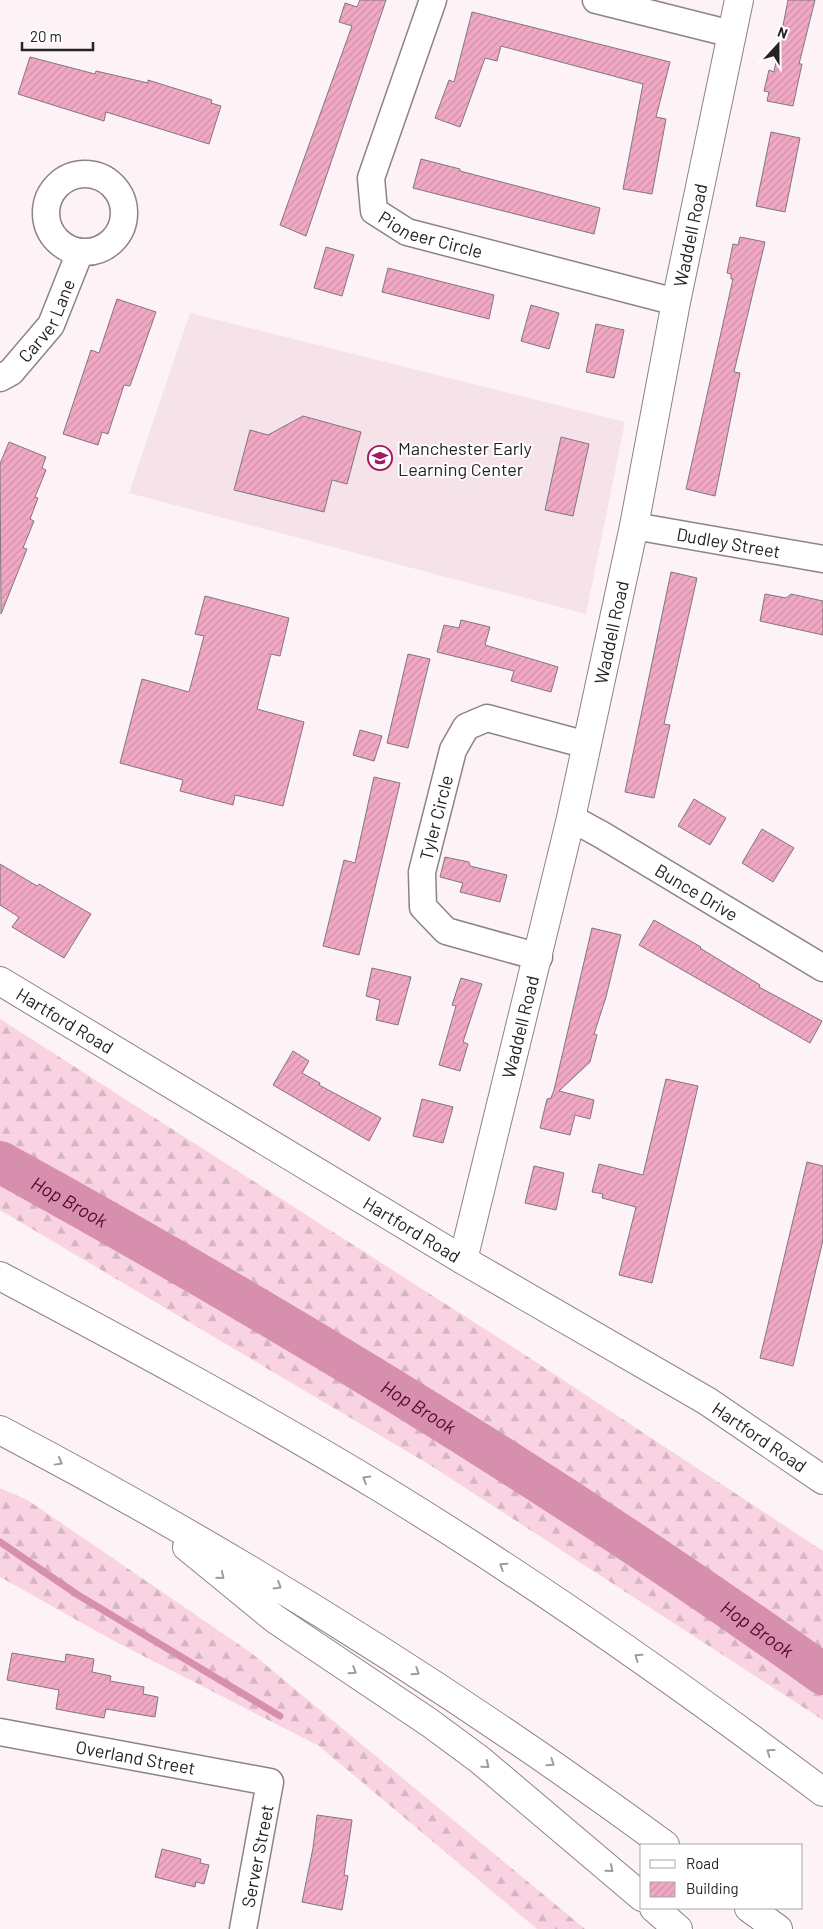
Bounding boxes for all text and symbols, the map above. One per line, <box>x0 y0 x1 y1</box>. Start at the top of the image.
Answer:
scale bar <box>22 20 94 52</box>
north arrow <box>753 20 803 70</box>
text: N <box>775 23 790 42</box>
text: 20 m <box>30 27 62 45</box>
street label: Waddell Road <box>668 181 711 289</box>
street label: Pioneer Circle <box>375 206 485 262</box>
street label: Carver Lane <box>13 276 79 366</box>
place label: Manchester Early Learning Center <box>398 437 532 480</box>
school or university icon: Manchester Early Learning Center <box>367 445 393 471</box>
street label: Dudley Street <box>675 523 782 562</box>
street label: Waddell Road <box>589 579 633 686</box>
street label: Tyler Circle <box>414 773 457 862</box>
street label: Bunce Drive <box>651 859 742 925</box>
street label: Waddell Road <box>497 973 543 1081</box>
street label: Hartford Road <box>13 983 118 1058</box>
water label: Hop Brook <box>28 1170 113 1232</box>
street label: Hartford Road <box>359 1192 465 1267</box>
water label: Hop Brook <box>377 1374 461 1438</box>
street label: Hartford Road <box>708 1397 811 1477</box>
one-way arrow <box>54 1456 63 1466</box>
one-way arrow <box>362 1476 371 1486</box>
one-way arrow <box>500 1563 509 1572</box>
one-way arrow <box>216 1570 225 1579</box>
one-way arrow <box>273 1580 282 1590</box>
water label: Hop Brook <box>717 1595 799 1662</box>
one-way arrow <box>634 1654 644 1663</box>
one-way arrow <box>347 1665 356 1674</box>
one-way arrow <box>410 1666 420 1675</box>
street label: Overland Street <box>74 1735 197 1779</box>
one-way arrow <box>766 1749 776 1758</box>
one-way arrow <box>545 1757 555 1766</box>
one-way arrow <box>480 1759 489 1768</box>
street label: Server Street <box>236 1803 278 1909</box>
legend <box>640 1844 803 1909</box>
text: Road <box>686 1854 719 1872</box>
one-way arrow <box>604 1864 613 1873</box>
text: Building <box>686 1879 739 1897</box>

